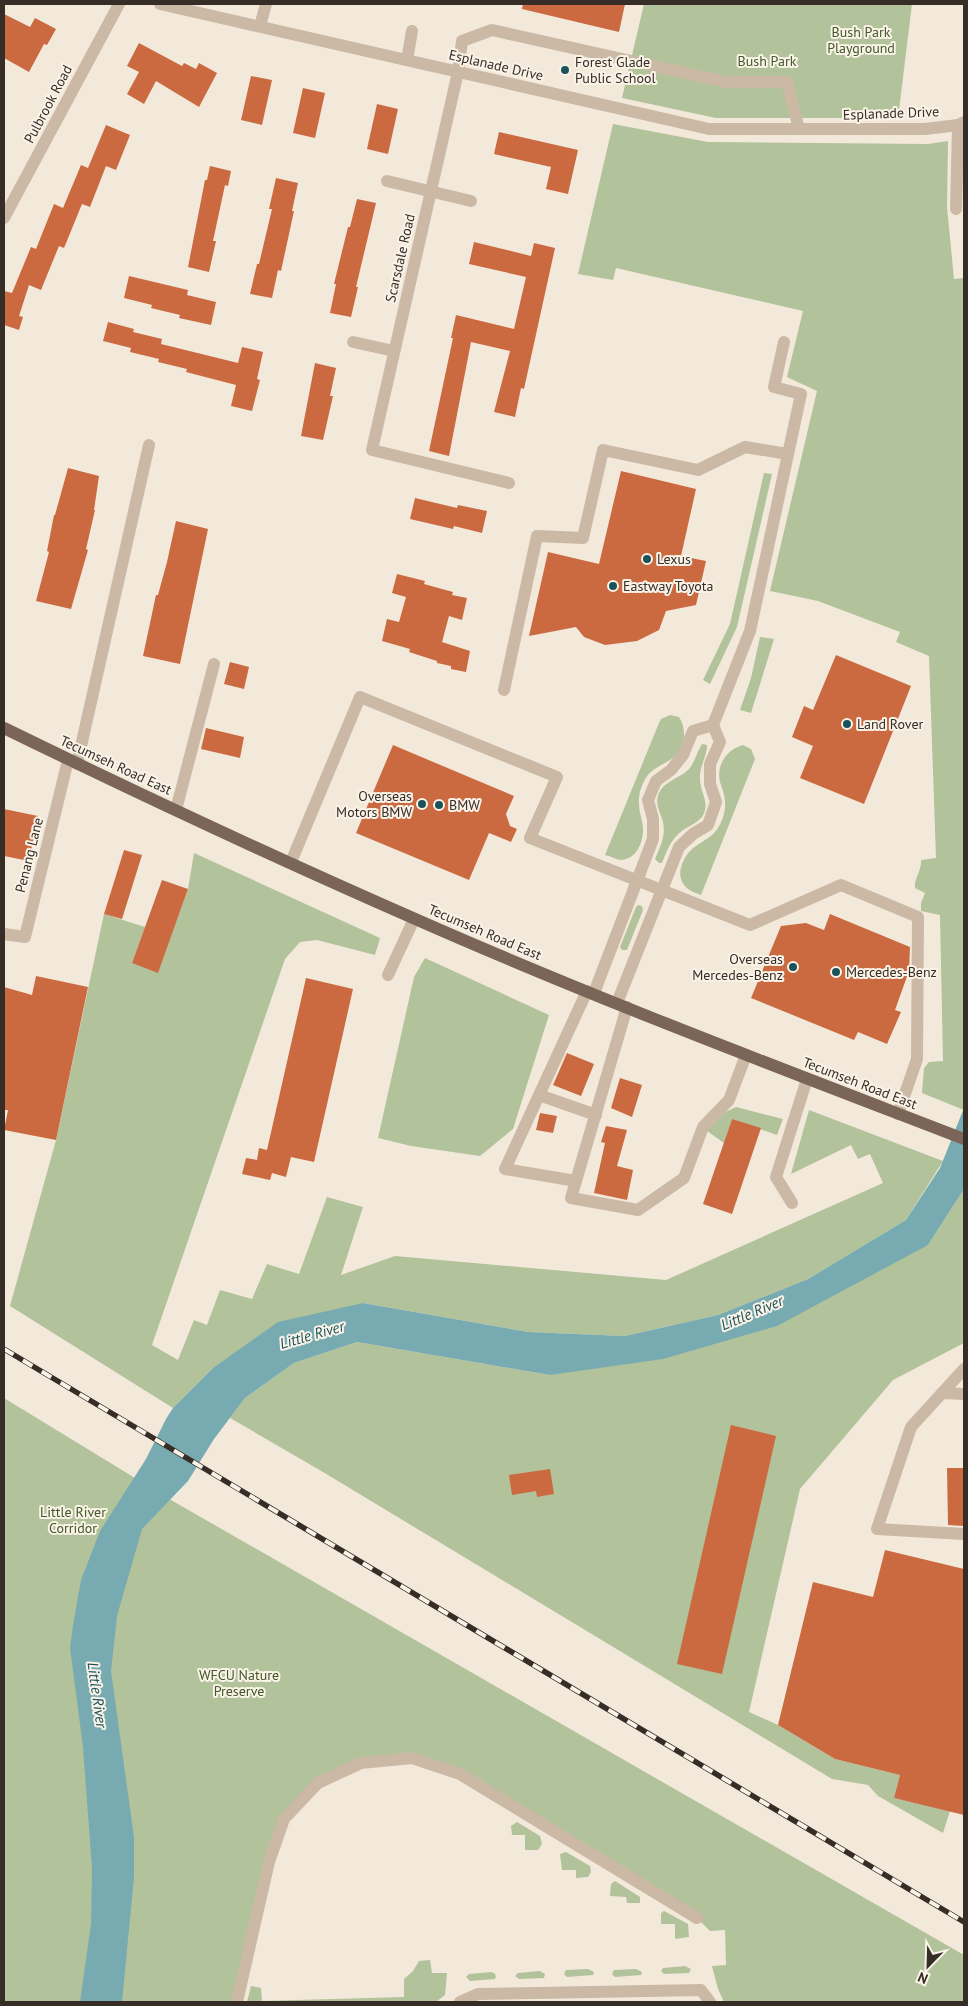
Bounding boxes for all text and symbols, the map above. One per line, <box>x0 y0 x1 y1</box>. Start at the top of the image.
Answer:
park label: Bush Park Playground <box>827 23 895 57</box>
street label: Esplanade Drive <box>447 45 545 85</box>
park label: Bush Park <box>738 52 797 70</box>
place label: Forest Glade Public School <box>575 53 656 87</box>
street label: Pulbrook Road <box>20 62 76 146</box>
marker: Forest Glade Public School <box>559 64 571 76</box>
street label: Esplanade Drive <box>843 102 939 124</box>
street label: Scarsdale Road <box>381 212 419 304</box>
place label: Lexus <box>657 550 691 568</box>
marker: Lexus <box>641 553 653 565</box>
place label: Eastway Toyota <box>623 577 714 595</box>
marker: Eastway Toyota <box>607 580 619 592</box>
place label: Land Rover <box>857 715 924 733</box>
marker: Land Rover <box>841 718 853 730</box>
street label: Tecumseh Road East <box>57 731 175 799</box>
place label: Overseas Motors BMW <box>336 787 412 821</box>
place label: BMW <box>449 796 480 814</box>
marker: Overseas Motors BMW <box>416 798 428 810</box>
marker: BMW <box>433 799 445 811</box>
street label: Penang Lane <box>11 816 47 894</box>
street label: Tecumseh Road East <box>426 900 544 964</box>
place label: Overseas Mercedes-Benz <box>692 950 783 984</box>
marker: Overseas Mercedes-Benz <box>787 961 799 973</box>
place label: Mercedes-Benz <box>846 963 937 981</box>
marker: Mercedes-Benz <box>830 966 842 978</box>
street label: Tecumseh Road East <box>800 1053 920 1113</box>
water label: Little River <box>718 1290 787 1334</box>
water label: Little River <box>277 1316 347 1353</box>
park label: Little River Corridor <box>40 1503 106 1537</box>
water label: Little River <box>83 1661 112 1730</box>
park label: WFCU Nature Preserve <box>199 1666 279 1700</box>
north arrow <box>903 1941 953 1991</box>
text: N <box>915 1968 931 1988</box>

